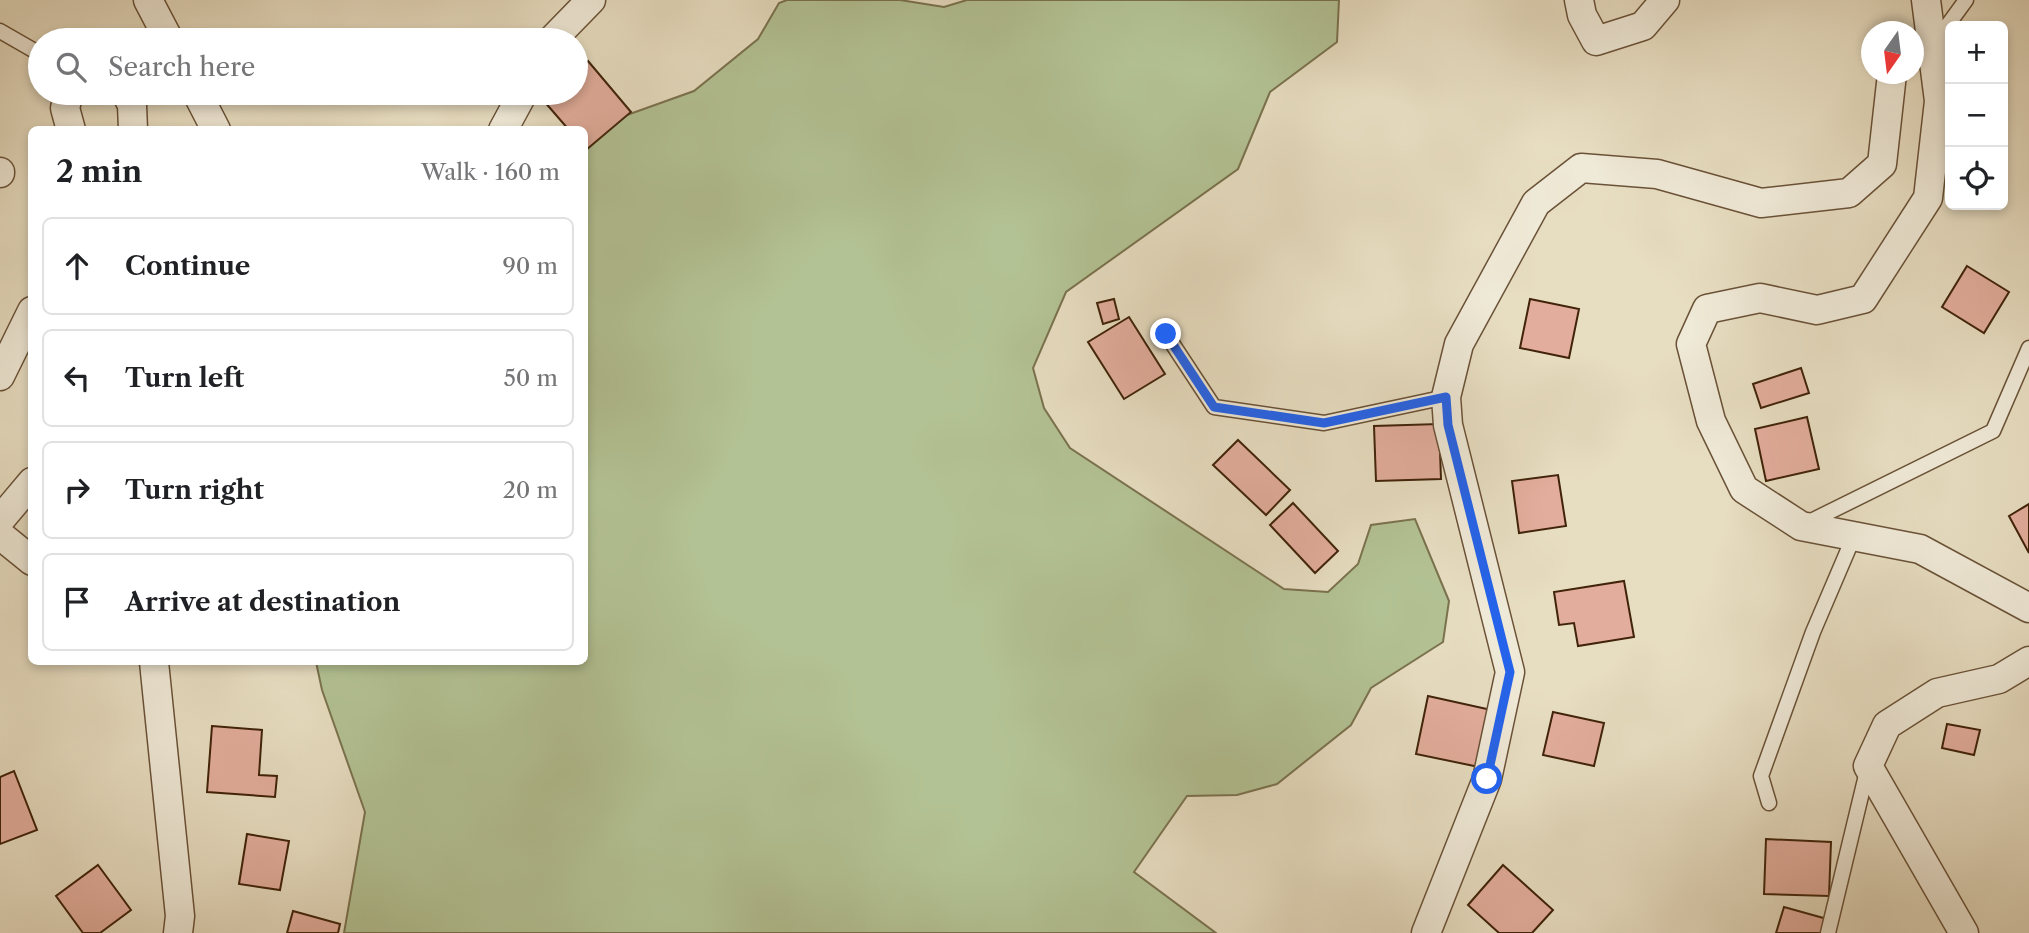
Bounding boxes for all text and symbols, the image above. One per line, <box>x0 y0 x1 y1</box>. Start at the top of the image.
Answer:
north arrow <box>1861 21 1924 84</box>
map controls <box>1945 21 2008 210</box>
button: + <box>1945 21 2008 84</box>
search box <box>28 28 588 105</box>
icon: search <box>52 48 90 86</box>
text: Search here <box>108 51 255 83</box>
button: − <box>1945 84 2008 147</box>
button: locate <box>1945 147 2008 210</box>
text: 2 min <box>56 153 142 190</box>
text: Walk · 160 m <box>421 158 560 186</box>
icon: ahead <box>58 247 96 285</box>
text: Continue <box>125 250 250 282</box>
text: 90 m <box>502 252 558 280</box>
route end <box>1150 318 1181 349</box>
icon: left <box>58 359 96 397</box>
text: Turn left <box>125 362 244 394</box>
text: 50 m <box>503 364 558 392</box>
icon: right <box>58 471 96 509</box>
text: Turn right <box>125 474 264 506</box>
text: 20 m <box>503 476 558 504</box>
icon: arrive <box>58 583 96 621</box>
text: Arrive at destination <box>125 586 400 618</box>
route start <box>1471 763 1502 794</box>

